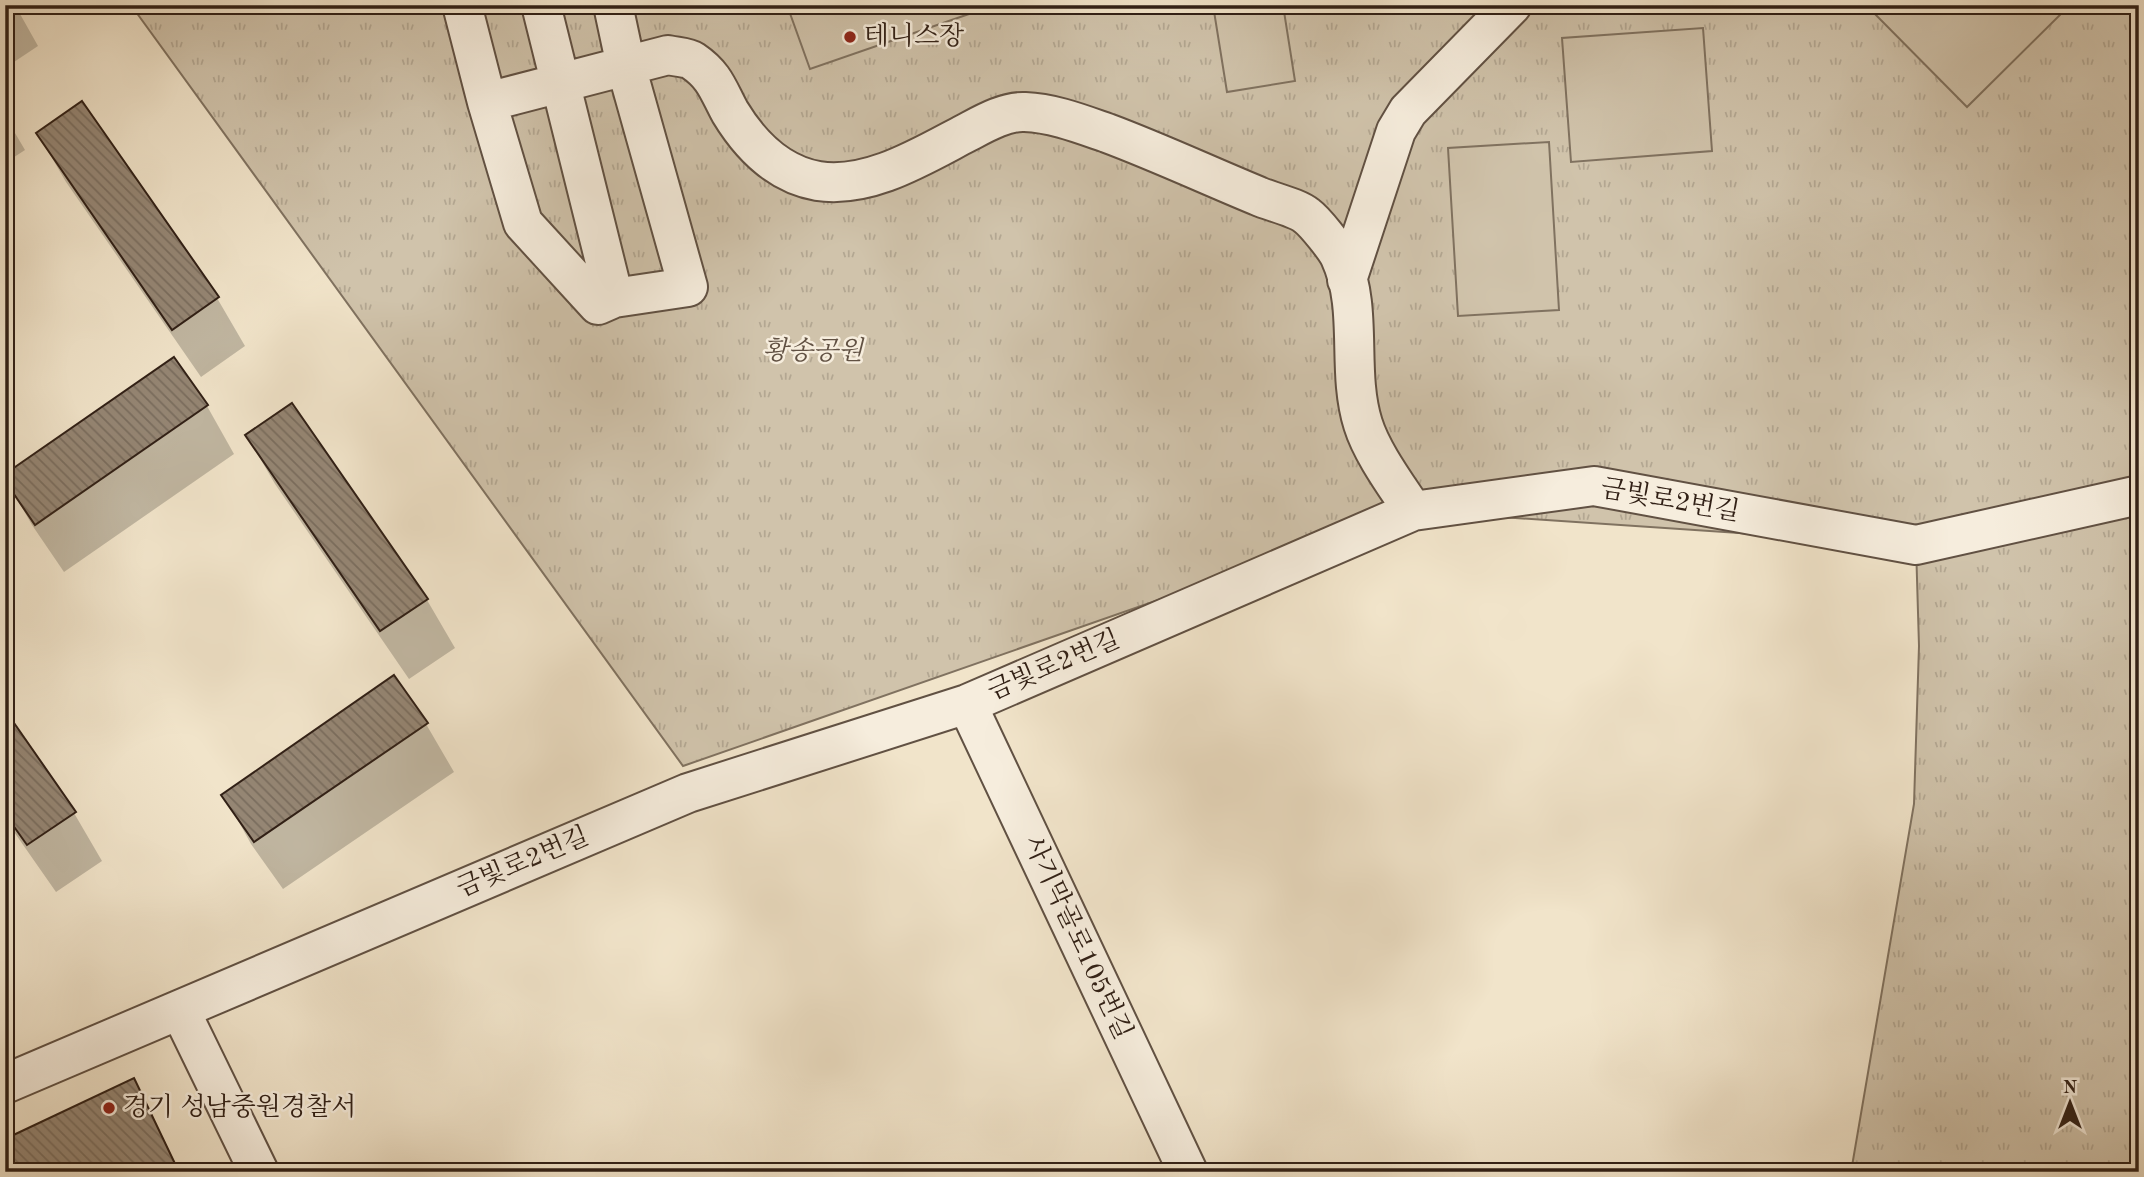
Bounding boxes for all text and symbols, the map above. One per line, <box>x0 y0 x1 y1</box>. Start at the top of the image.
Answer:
place label: 테니스장 <box>864 22 964 50</box>
marker: 테니스장 <box>842 29 858 45</box>
park label: 황송공원 <box>763 336 865 365</box>
street label: 금빛로2번길 <box>1598 474 1742 526</box>
street label: 금빛로2번길 <box>983 625 1124 705</box>
street label: 금빛로2번길 <box>452 822 593 902</box>
street label: 사기막골로105번길 <box>1019 831 1137 1044</box>
north arrow <box>2036 1068 2106 1138</box>
text: N <box>2063 1079 2078 1098</box>
place label: 경기 성남중원경찰서 <box>123 1093 356 1121</box>
marker: 경기 성남중원경찰서 <box>101 1100 117 1116</box>

